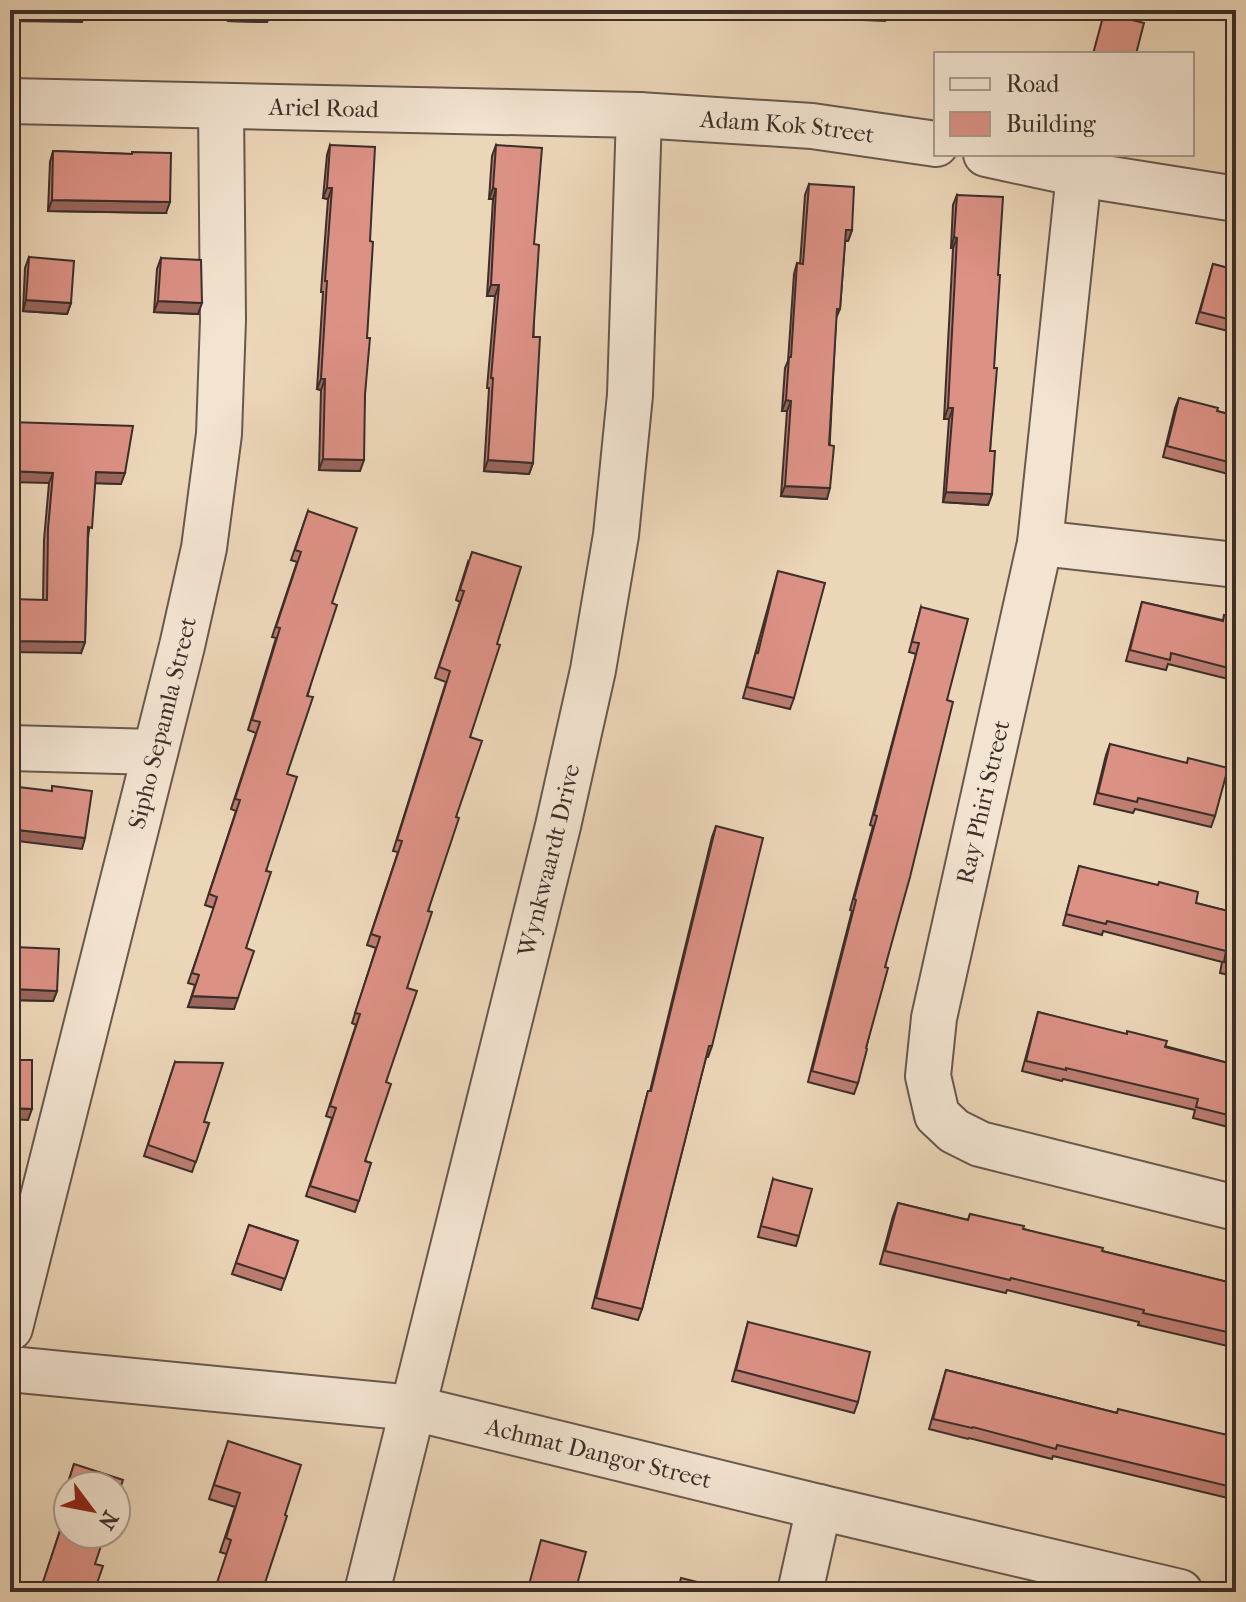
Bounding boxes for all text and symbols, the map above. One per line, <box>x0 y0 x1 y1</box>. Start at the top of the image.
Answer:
legend <box>934 52 1194 156</box>
text: Road <box>1006 70 1060 98</box>
street label: Ariel Road <box>268 93 380 123</box>
street label: Adam Kok Street <box>698 105 877 149</box>
text: Building <box>1006 110 1097 138</box>
street label: Sipho Sepamla Street <box>122 614 202 832</box>
street label: Ray Phiri Street <box>951 717 1016 887</box>
street label: Wynkwaardt Drive <box>512 761 586 960</box>
street label: Achmat Dangor Street <box>482 1412 715 1494</box>
north arrow <box>52 1470 132 1550</box>
text: N <box>93 1506 124 1534</box>

